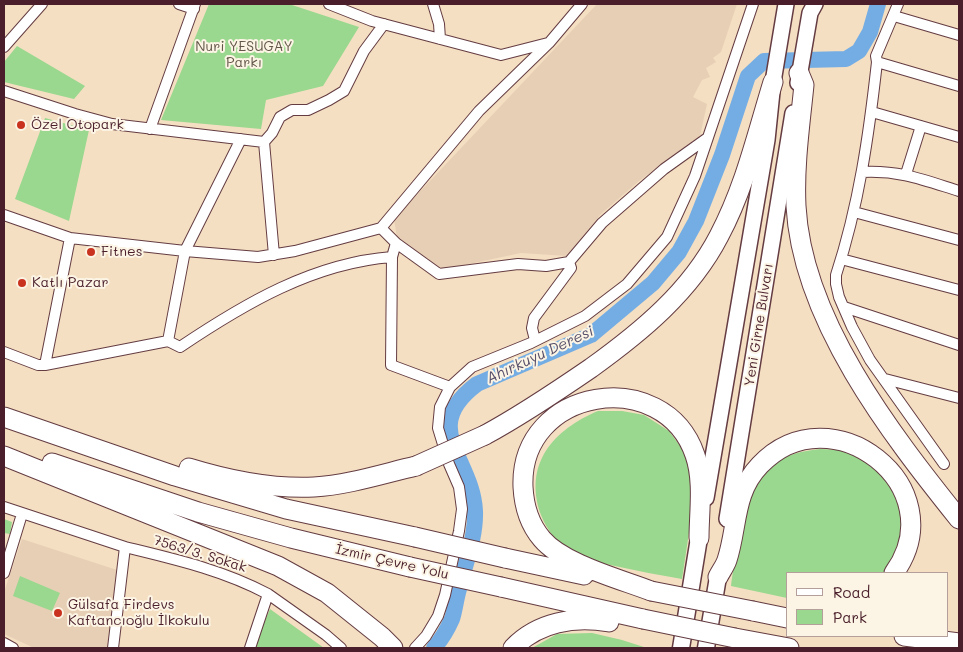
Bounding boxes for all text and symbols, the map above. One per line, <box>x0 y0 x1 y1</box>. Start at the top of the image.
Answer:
park label: Nuri YESUGAY Parkı <box>195 39 293 72</box>
place label: Özel Otopark <box>31 117 124 133</box>
marker: Özel Otopark <box>15 119 27 131</box>
place label: Fitnes <box>101 244 142 260</box>
marker: Fitnes <box>85 246 97 258</box>
street label: Yeni Girne Bulvarı <box>741 262 777 388</box>
place label: Katlı Pazar <box>32 275 109 291</box>
marker: Katlı Pazar <box>16 277 28 289</box>
water label: Ahırkuyu Deresi <box>483 322 597 388</box>
street label: 7563/3. Sokak <box>151 532 249 576</box>
street label: İzmir Çevre Yolu <box>334 541 450 583</box>
legend <box>786 572 948 637</box>
text: Road <box>833 582 870 602</box>
place label: Gülsafa Firdevs Kaftancıoğlu İlkokulu <box>68 597 210 630</box>
marker: Gülsafa Firdevs Kaftancıoğlu İlkokulu <box>52 607 64 619</box>
text: Park <box>833 607 867 627</box>

